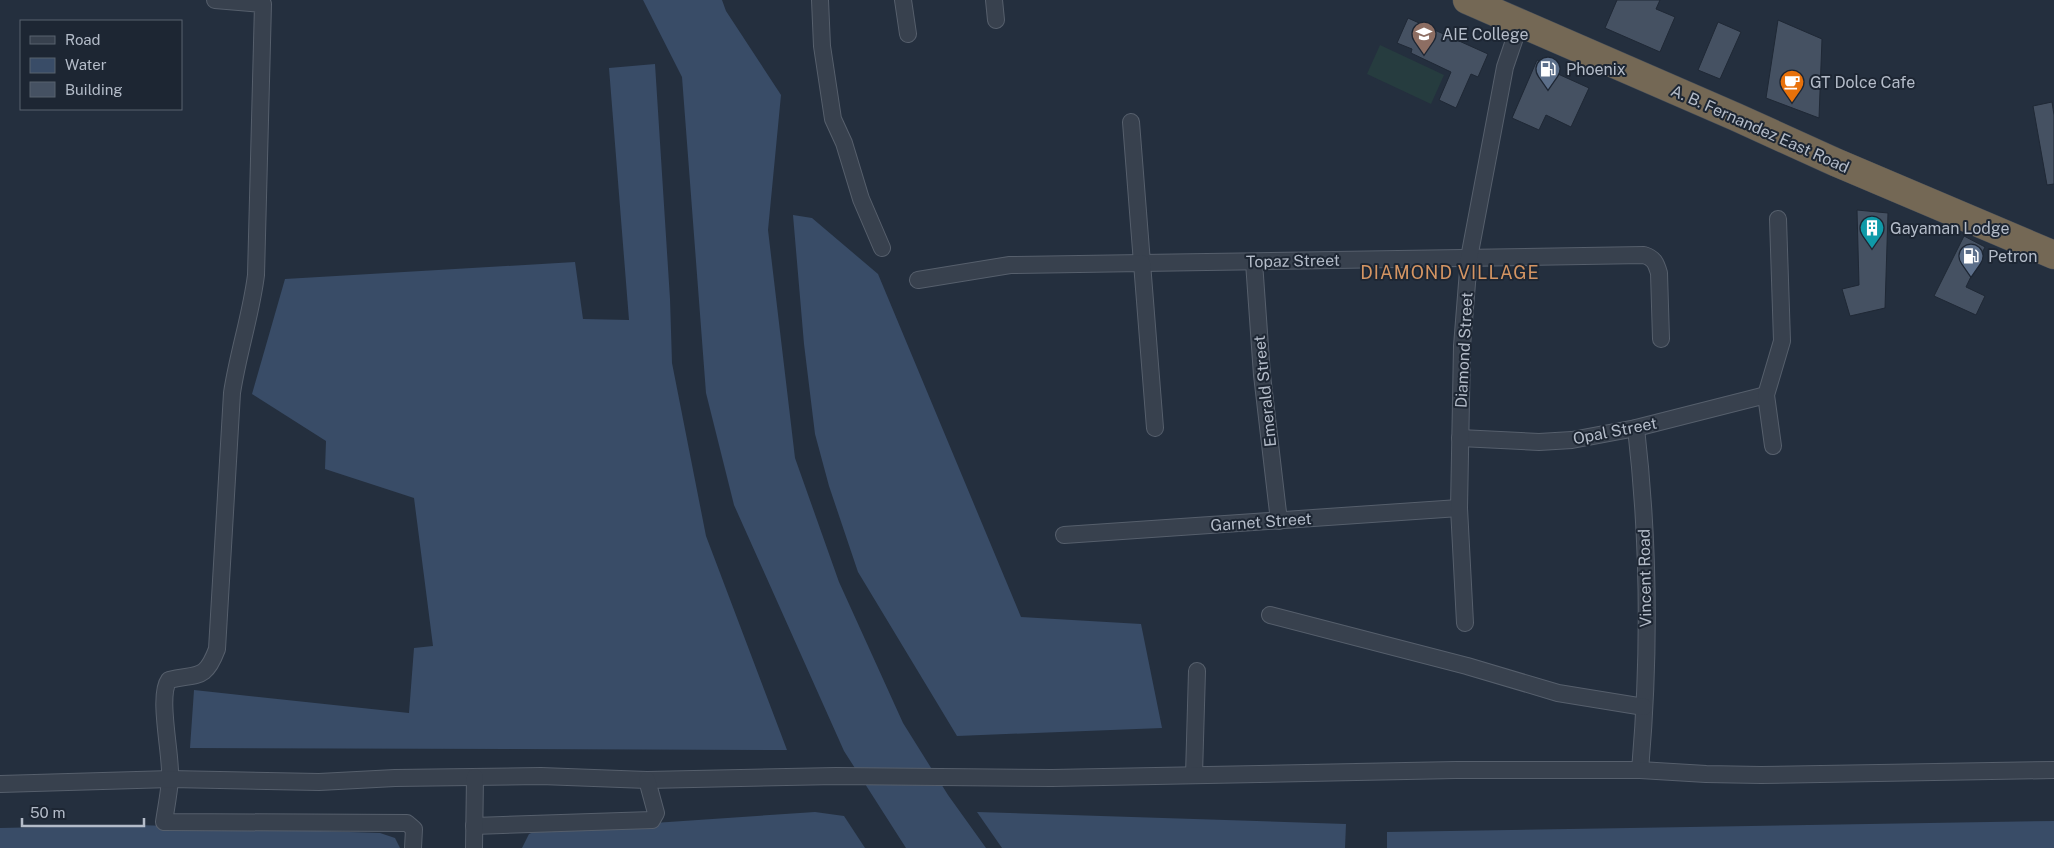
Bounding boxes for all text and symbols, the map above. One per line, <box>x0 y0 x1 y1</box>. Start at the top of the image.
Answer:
legend <box>20 20 182 110</box>
school or university icon: AIE College <box>1411 21 1437 55</box>
place label: AIE College <box>1442 25 1529 44</box>
text: Road <box>65 31 101 48</box>
text: Water <box>65 56 107 73</box>
fuel station icon: Phoenix <box>1535 56 1561 90</box>
place label: Phoenix <box>1566 60 1626 79</box>
cafe icon: GT Dolce Cafe <box>1779 69 1805 103</box>
place label: GT Dolce Cafe <box>1810 73 1915 92</box>
text: Building <box>65 81 123 98</box>
street label: A. B. Fernandez East Road <box>1668 81 1852 177</box>
building icon: Gayaman Lodge <box>1859 215 1885 249</box>
place label: Gayaman Lodge <box>1890 219 2010 238</box>
fuel station icon: Petron <box>1958 243 1984 277</box>
place label: Petron <box>1988 247 2037 266</box>
street label: Topaz Street <box>1246 251 1340 271</box>
district label: DIAMOND VILLAGE <box>1360 262 1540 283</box>
street label: Diamond Street <box>1451 291 1477 409</box>
street label: Emerald Street <box>1250 334 1280 448</box>
street label: Opal Street <box>1571 414 1659 448</box>
street label: Garnet Street <box>1210 509 1312 535</box>
street label: Vincent Road <box>1635 529 1655 627</box>
scale bar <box>22 796 145 828</box>
text: 50 m <box>30 804 65 821</box>

